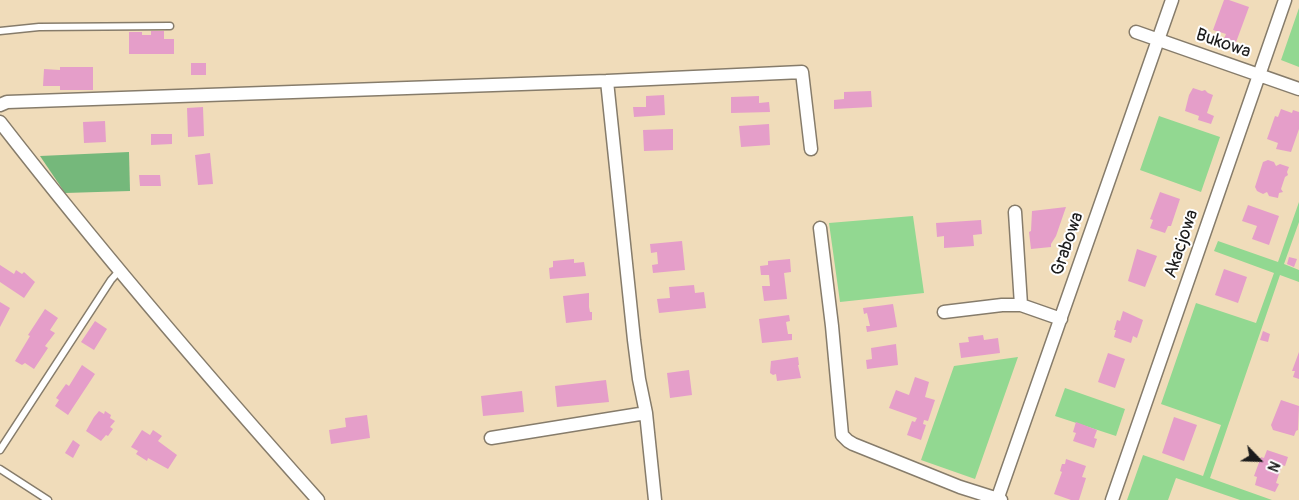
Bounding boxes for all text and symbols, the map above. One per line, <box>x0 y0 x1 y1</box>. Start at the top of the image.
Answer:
street label: Bukowa <box>1193 25 1253 63</box>
street label: Akacjowa <box>1160 207 1204 281</box>
street label: Grabowa <box>1047 209 1089 279</box>
north arrow <box>1234 435 1284 485</box>
text: N <box>1263 459 1283 474</box>

